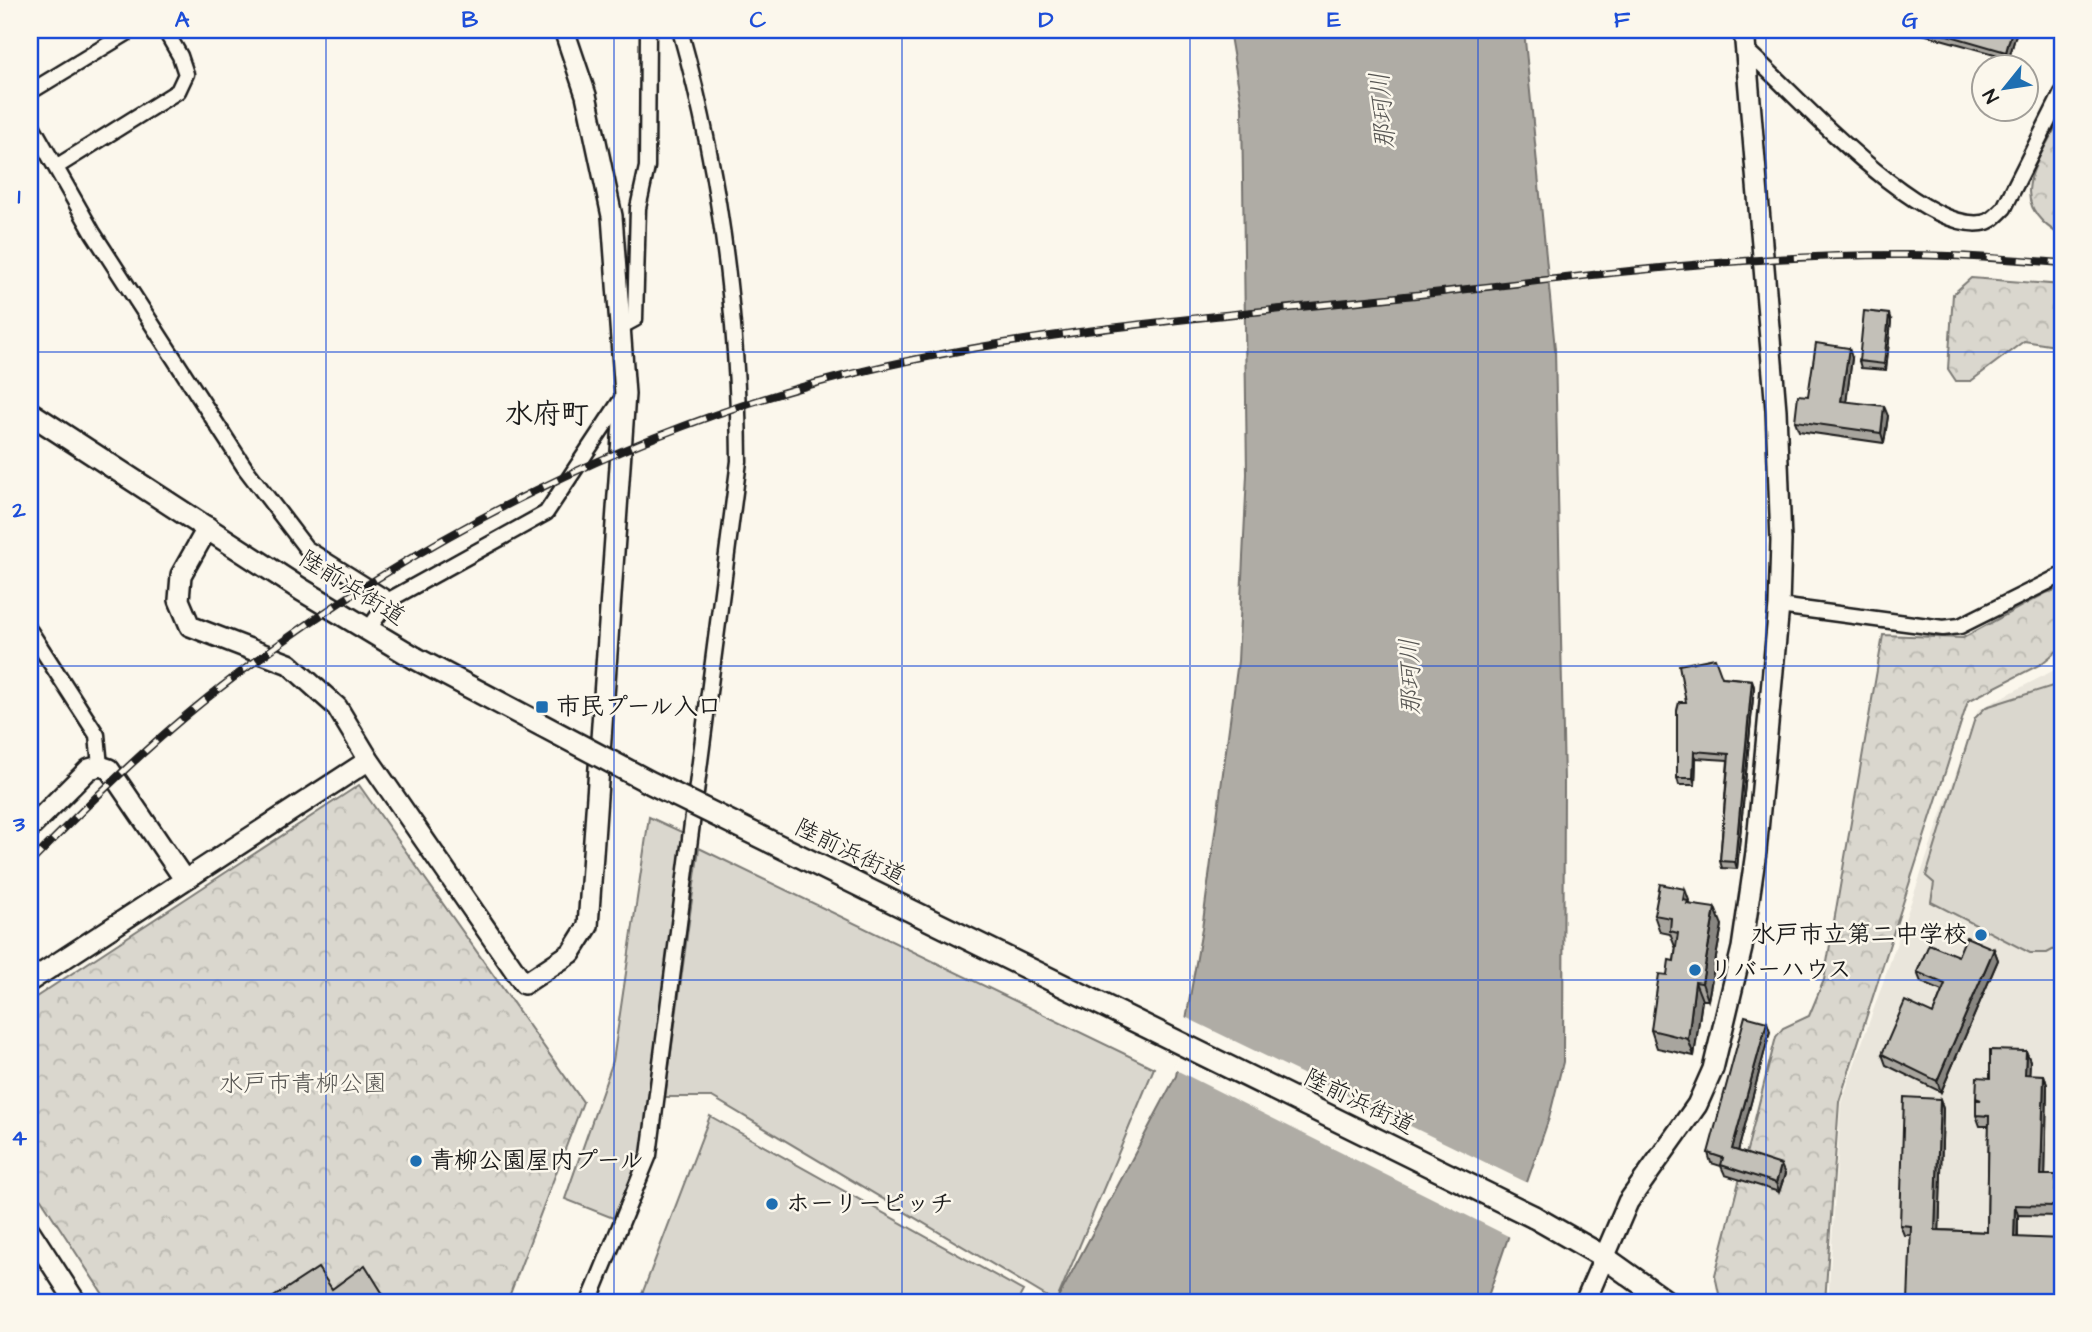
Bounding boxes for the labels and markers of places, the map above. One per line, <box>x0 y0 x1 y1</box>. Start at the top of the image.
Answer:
place label: 市民プール入口 <box>556 690 722 724</box>
marker: 市民プール入口 <box>534 699 550 715</box>
place label: 水戸市立第二中学校 <box>1751 918 1967 952</box>
marker: 水戸市立第二中学校 <box>1973 927 1989 943</box>
place label: リバーハウス <box>1709 953 1852 987</box>
marker: リバーハウス <box>1687 962 1703 978</box>
place label: 青柳公園屋内プール <box>430 1144 644 1178</box>
marker: 青柳公園屋内プール <box>408 1153 424 1169</box>
place label: ホーリーピッチ <box>786 1187 954 1221</box>
marker: ホーリーピッチ <box>764 1196 780 1212</box>

